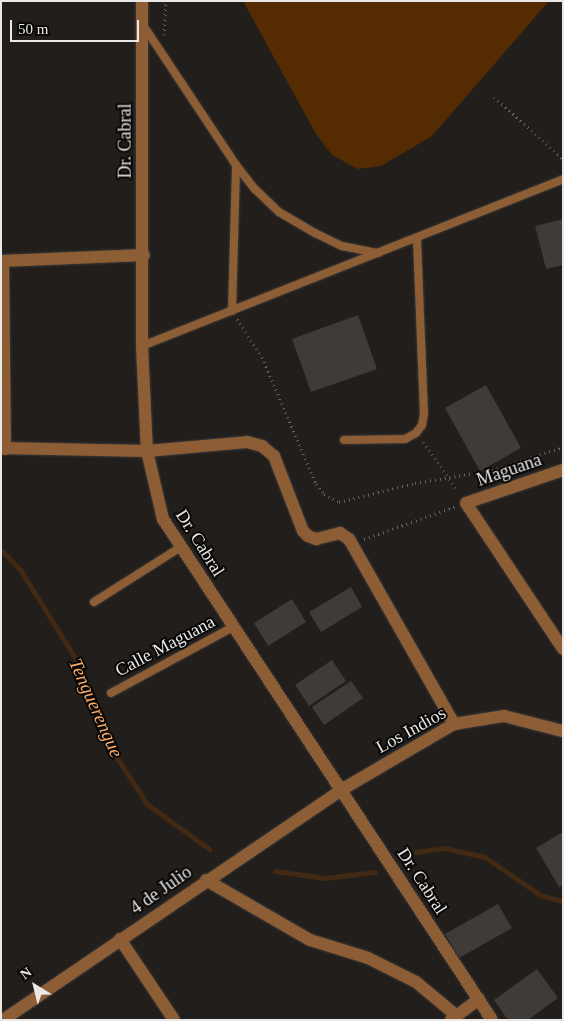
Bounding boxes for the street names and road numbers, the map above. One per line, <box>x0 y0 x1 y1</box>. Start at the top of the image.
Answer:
street label: Dr. Cabral <box>114 104 136 178</box>
street label: Maguana <box>474 449 544 491</box>
street label: Dr. Cabral <box>171 505 229 581</box>
street label: Calle Maguana <box>112 611 218 681</box>
street label: Los Indios <box>372 702 450 758</box>
street label: Dr. Cabral <box>393 844 451 918</box>
street label: 4 de Julio <box>126 861 196 919</box>

